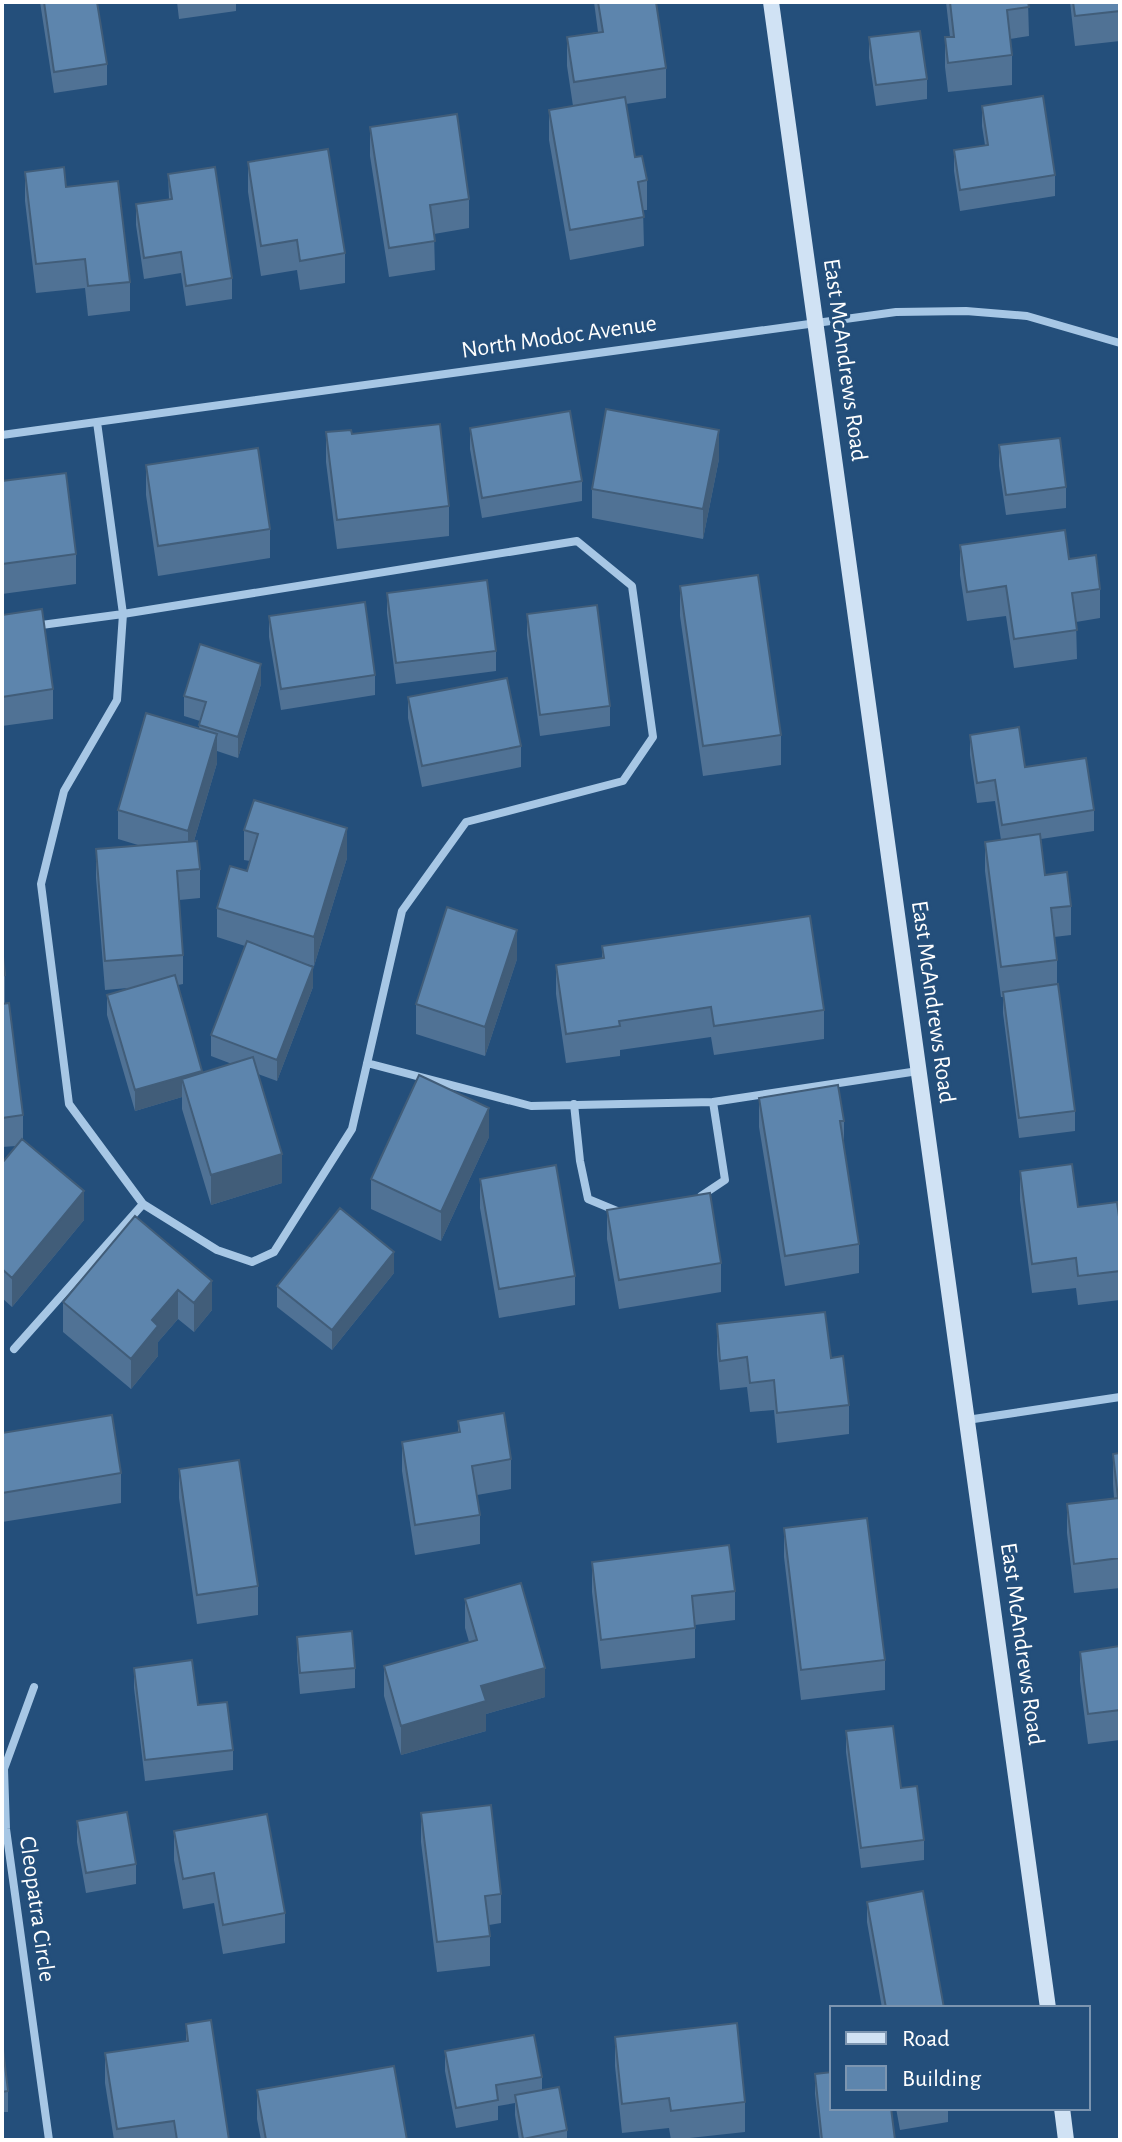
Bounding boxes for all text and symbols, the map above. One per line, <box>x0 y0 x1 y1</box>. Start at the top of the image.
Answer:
street label: East McAndrews Road <box>819 257 871 463</box>
street label: North Modoc Avenue <box>460 311 658 363</box>
street label: East McAndrews Road <box>907 899 959 1105</box>
street label: East McAndrews Road <box>996 1541 1048 1747</box>
street label: Cleopatra Circle <box>15 1835 59 1983</box>
legend <box>830 2006 1090 2110</box>
text: Road <box>902 2027 950 2051</box>
text: Building <box>902 2067 981 2091</box>

